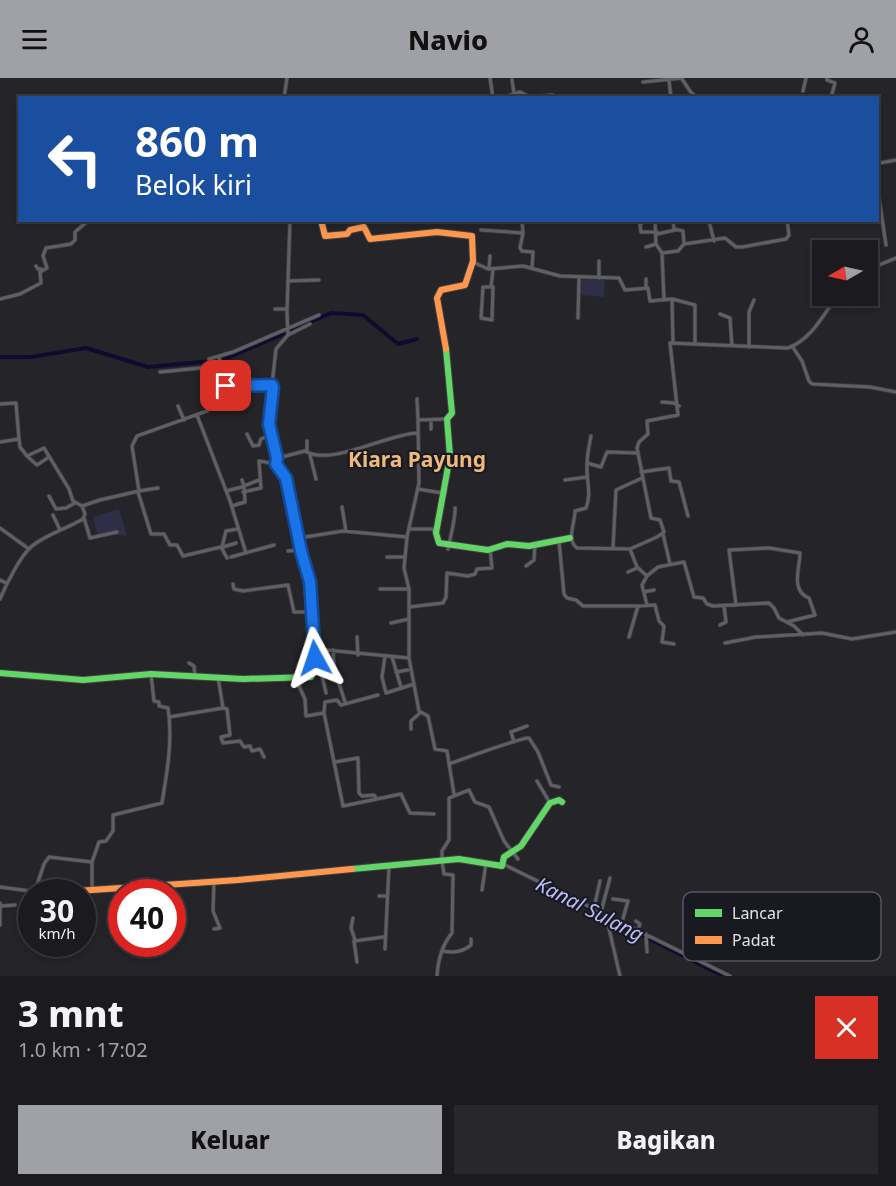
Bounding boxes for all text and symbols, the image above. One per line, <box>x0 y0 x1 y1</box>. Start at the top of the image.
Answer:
text: Navio <box>408 21 488 58</box>
icon: menu <box>18 23 51 56</box>
icon: person <box>845 23 878 56</box>
text: 860 m <box>135 112 259 169</box>
icon: left <box>36 120 114 198</box>
text: Belok kiri <box>135 166 252 203</box>
north arrow <box>812 240 878 306</box>
map controls <box>812 240 878 306</box>
pin <box>200 360 251 411</box>
icon: arrive <box>209 369 242 402</box>
district label: Kiara Payung <box>348 445 486 473</box>
position arrow <box>283 626 347 690</box>
water label: Kanal Sulang <box>532 870 649 948</box>
speed limit sign: 40 <box>108 879 186 957</box>
text: 30 <box>40 890 74 931</box>
legend <box>683 892 881 961</box>
text: Lancar <box>732 902 783 924</box>
text: km/h <box>39 923 75 943</box>
text: Padat <box>732 929 775 951</box>
text: 3 mnt <box>18 989 123 1038</box>
button: close <box>815 996 878 1059</box>
text: 1.0 km · 17:02 <box>18 1036 148 1063</box>
button: Keluar <box>18 1105 442 1174</box>
button: Bagikan <box>454 1105 878 1174</box>

